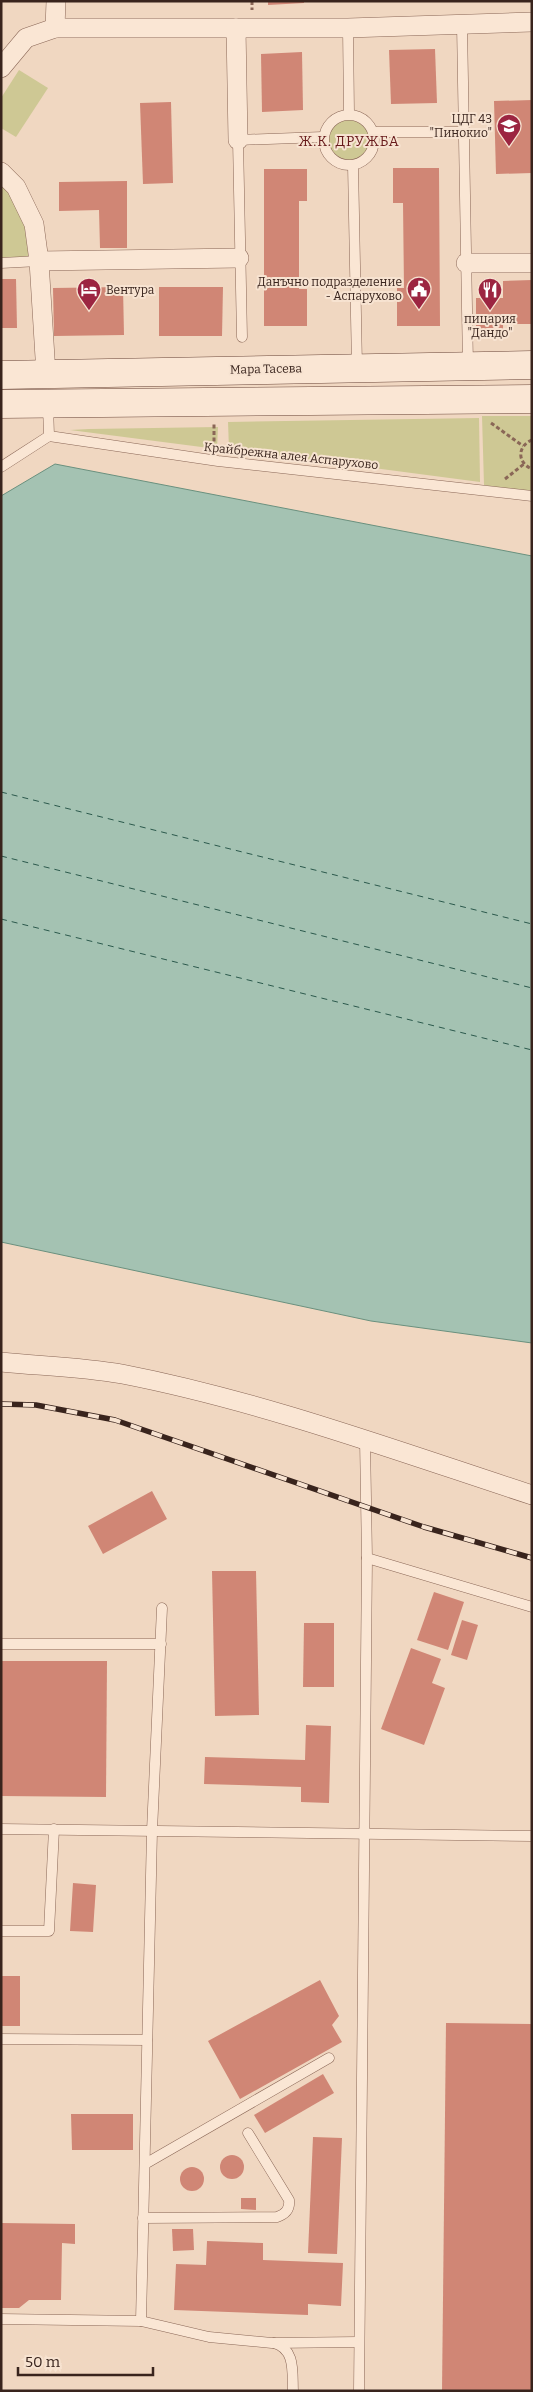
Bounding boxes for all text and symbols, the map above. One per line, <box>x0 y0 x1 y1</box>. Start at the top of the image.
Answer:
place label: ЦДГ 43 "Пинокио" <box>429 112 492 140</box>
school or university icon: ЦДГ 43 "Пинокио" <box>496 113 522 147</box>
district label: Ж.К. ДРУЖБА <box>298 133 400 150</box>
place label: Данъчно подразделение - Аспарухово <box>257 275 402 303</box>
public building icon: Данъчно подразделение - Аспарухово <box>406 276 432 310</box>
hotel icon: Вентура <box>76 277 102 311</box>
restaurant icon: пицария "Дандо" <box>477 277 503 311</box>
place label: Вентура <box>106 283 155 297</box>
place label: пицария "Дандо" <box>464 312 516 340</box>
street label: Мара Тасева <box>230 361 303 377</box>
street label: Крайбрежна алея Аспарухово <box>203 440 379 472</box>
scale bar <box>18 2344 152 2376</box>
text: 50 m <box>25 2353 61 2371</box>

